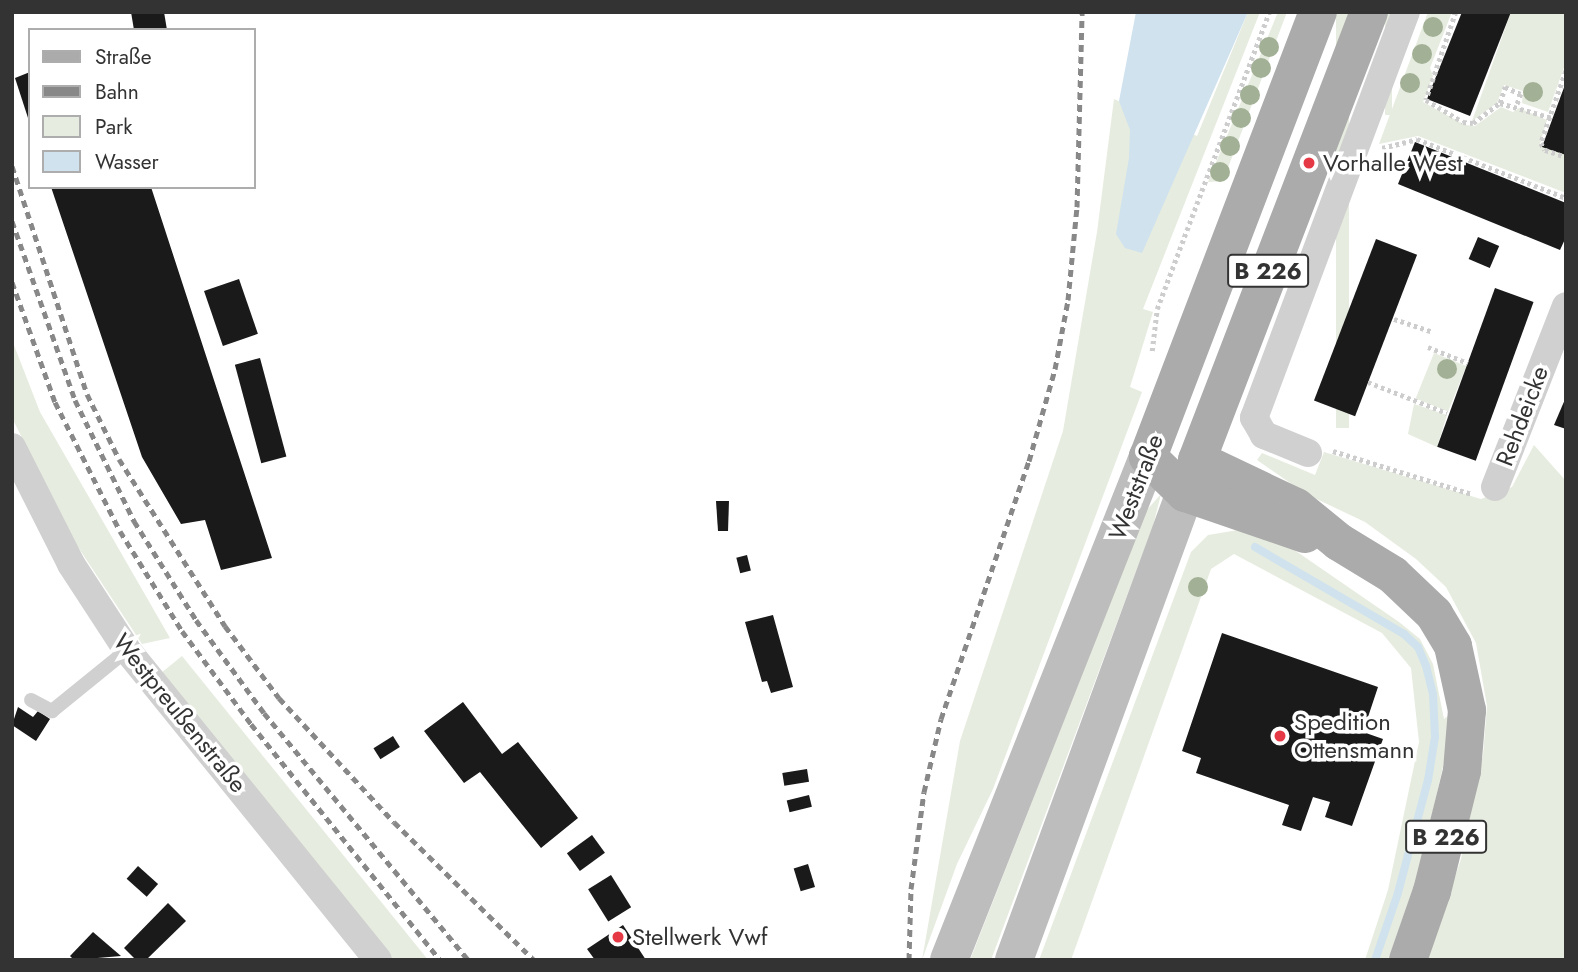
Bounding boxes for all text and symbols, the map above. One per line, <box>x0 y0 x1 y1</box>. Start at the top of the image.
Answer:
legend <box>28 28 256 189</box>
text: Straße <box>95 42 152 72</box>
text: Bahn <box>95 77 139 107</box>
text: Park <box>95 112 132 142</box>
text: Wasser <box>95 147 159 177</box>
place label: Vorhalle West <box>1323 149 1463 177</box>
marker: Vorhalle West <box>1301 155 1317 171</box>
road number: B 226 <box>1226 252 1310 290</box>
street label: Rehdeicke <box>1490 362 1554 470</box>
street label: Weststraße <box>1103 430 1169 544</box>
street label: Westpreußenstraße <box>107 628 253 798</box>
place label: Spedition Ottensmann <box>1294 708 1415 764</box>
marker: Spedition Ottensmann <box>1272 728 1288 744</box>
road number: B 226 <box>1404 818 1488 856</box>
place label: Stellwerk Vwf <box>632 923 768 951</box>
marker: Stellwerk Vwf <box>610 929 626 945</box>

